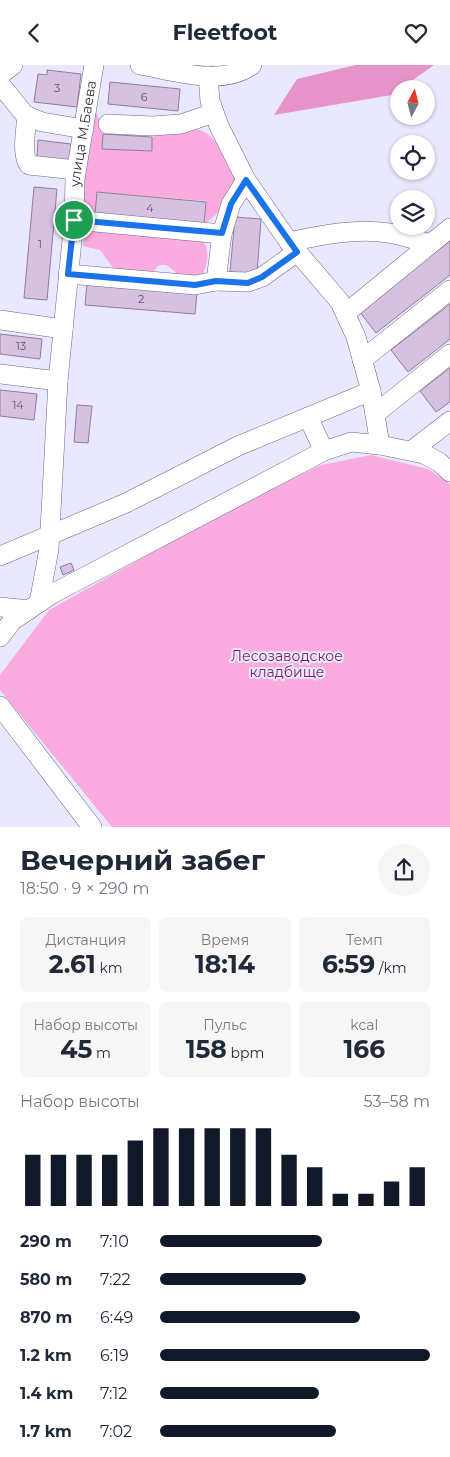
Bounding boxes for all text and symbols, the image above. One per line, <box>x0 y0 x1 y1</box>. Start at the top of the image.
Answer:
icon: back <box>20 19 48 47</box>
text: Fleetfoot <box>173 19 277 46</box>
icon: heart <box>402 19 430 47</box>
street label: улица М.Баева <box>66 79 100 188</box>
north arrow <box>390 80 435 125</box>
map controls <box>390 80 435 235</box>
house number: 3 <box>54 81 60 95</box>
house number: 6 <box>141 90 148 104</box>
button: locate <box>390 135 435 180</box>
button: layers <box>390 190 435 235</box>
pin <box>53 199 95 241</box>
house number: 4 <box>146 201 154 215</box>
icon: arrive <box>60 206 88 234</box>
house number: 1 <box>38 237 42 251</box>
house number: 2 <box>138 292 144 306</box>
house number: 13 <box>16 339 26 353</box>
house number: 14 <box>12 398 24 412</box>
park label: Лесозаводское кладбище <box>231 647 343 681</box>
text: Вечерний забег <box>20 843 265 877</box>
button: share <box>378 844 430 896</box>
text: 18:50 · 9 × 290 m <box>20 879 149 898</box>
text: Дистанция <box>45 931 126 949</box>
text: Время <box>201 931 249 949</box>
text: Темп <box>346 931 383 949</box>
text: 2.61 <box>49 949 96 979</box>
text: 18:14 <box>195 949 255 979</box>
text: 6:59 <box>322 949 375 979</box>
text: km <box>96 959 123 977</box>
text: /km <box>375 959 407 977</box>
text: Набор высоты <box>33 1016 138 1034</box>
text: Пульс <box>203 1016 247 1034</box>
text: kcal <box>350 1016 378 1034</box>
text: 45 <box>60 1034 92 1064</box>
text: 158 <box>186 1034 227 1064</box>
text: 166 <box>343 1034 385 1064</box>
text: m <box>92 1044 111 1062</box>
text: bpm <box>227 1044 264 1062</box>
text: Набор высоты <box>20 1092 140 1111</box>
text: 53–58 m <box>364 1092 430 1111</box>
text: 290 m <box>20 1232 72 1251</box>
text: 7:10 <box>100 1232 129 1251</box>
text: 580 m <box>20 1270 72 1289</box>
text: 7:22 <box>100 1270 131 1289</box>
text: 870 m <box>20 1308 72 1327</box>
text: 6:49 <box>100 1308 133 1327</box>
text: 1.2 km <box>20 1346 72 1365</box>
text: 6:19 <box>100 1346 129 1365</box>
text: 1.4 km <box>20 1384 73 1403</box>
text: 7:12 <box>100 1384 127 1403</box>
text: 1.7 km <box>20 1422 72 1441</box>
text: 7:02 <box>100 1422 132 1441</box>

